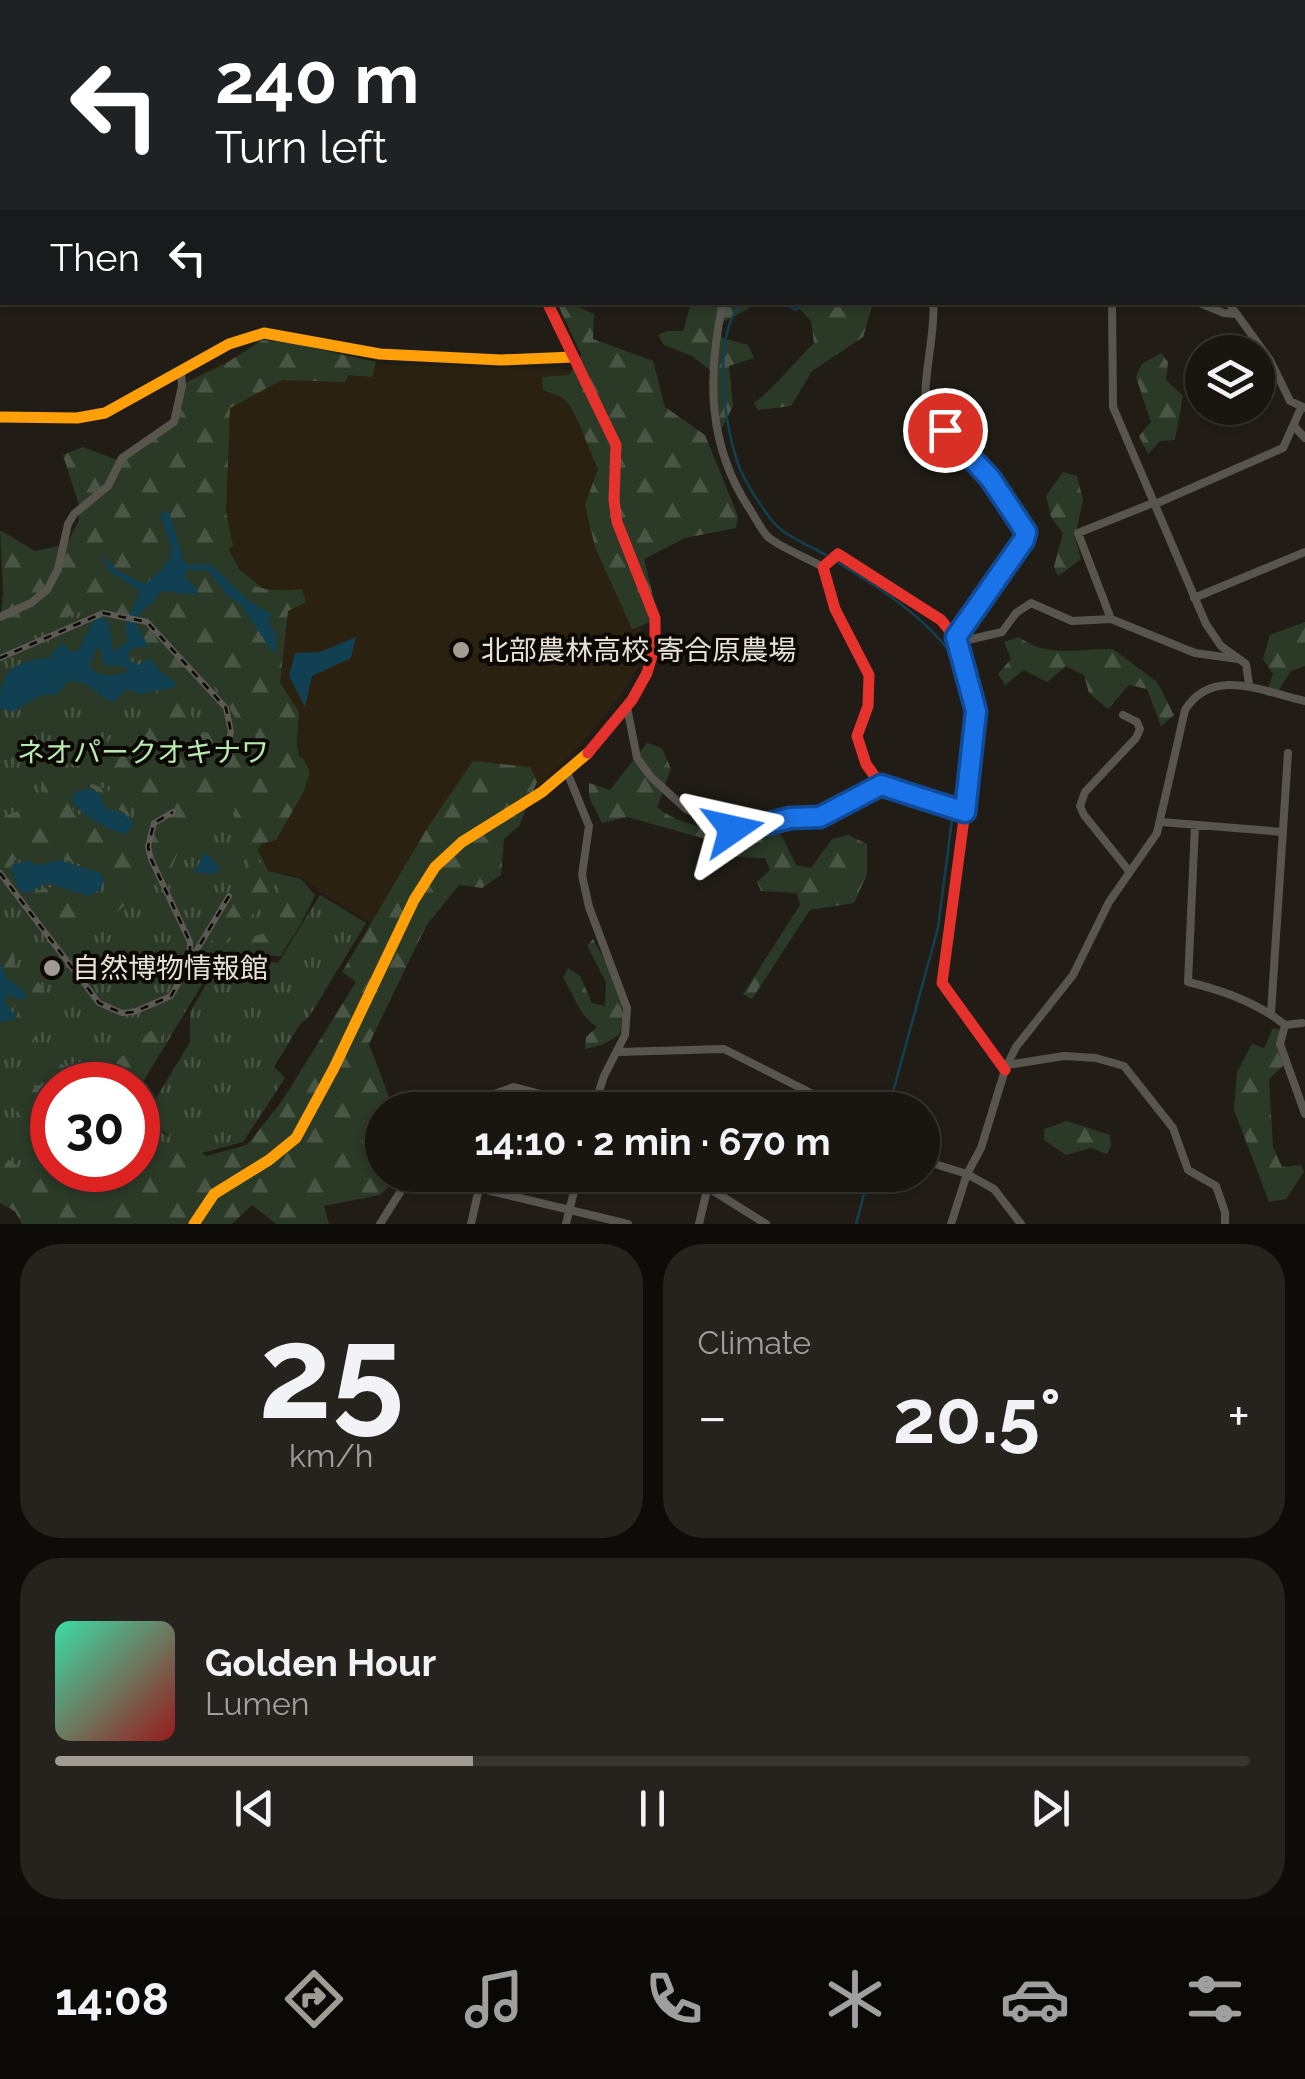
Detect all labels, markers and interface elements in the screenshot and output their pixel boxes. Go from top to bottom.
text: 240 m [215,37,419,119]
icon: left [50,40,180,170]
text: Turn left [215,121,387,174]
icon: left [160,230,215,285]
text: Then [50,235,140,280]
map controls [1185,335,1275,425]
button: layers [1185,335,1275,425]
pin [903,388,988,473]
icon: arrive [918,403,973,458]
place label: 北部農林高校 寄合原農場 [481,634,796,667]
marker: 北部農林高校 寄合原農場 [450,639,472,661]
park label: ネオパークオキナワ [17,736,269,769]
position arrow [681,777,785,881]
place label: 自然博物情報館 [72,952,268,985]
marker: 自然博物情報館 [41,957,63,979]
speed limit sign: 30 [30,1062,160,1192]
text: 14:10 · 2 min · 670 m [474,1119,831,1164]
text: 25 [259,1296,404,1448]
text: Climate [698,1324,811,1361]
text: 20.5° [893,1372,1061,1461]
text: − [698,1384,727,1449]
text: + [1227,1384,1250,1449]
text: km/h [289,1437,373,1474]
text: Golden Hour [205,1640,436,1685]
text: Lumen [205,1685,309,1722]
icon: previous [227,1781,282,1836]
icon: pause [625,1781,680,1836]
icon: next [1023,1781,1078,1836]
icon: directions [279,1964,349,2034]
icon: music [459,1964,529,2034]
icon: phone [639,1964,709,2034]
icon: climate [820,1964,890,2034]
icon: car [1000,1964,1070,2034]
icon: filters [1180,1964,1250,2034]
text: 14:08 [55,1973,169,2026]

